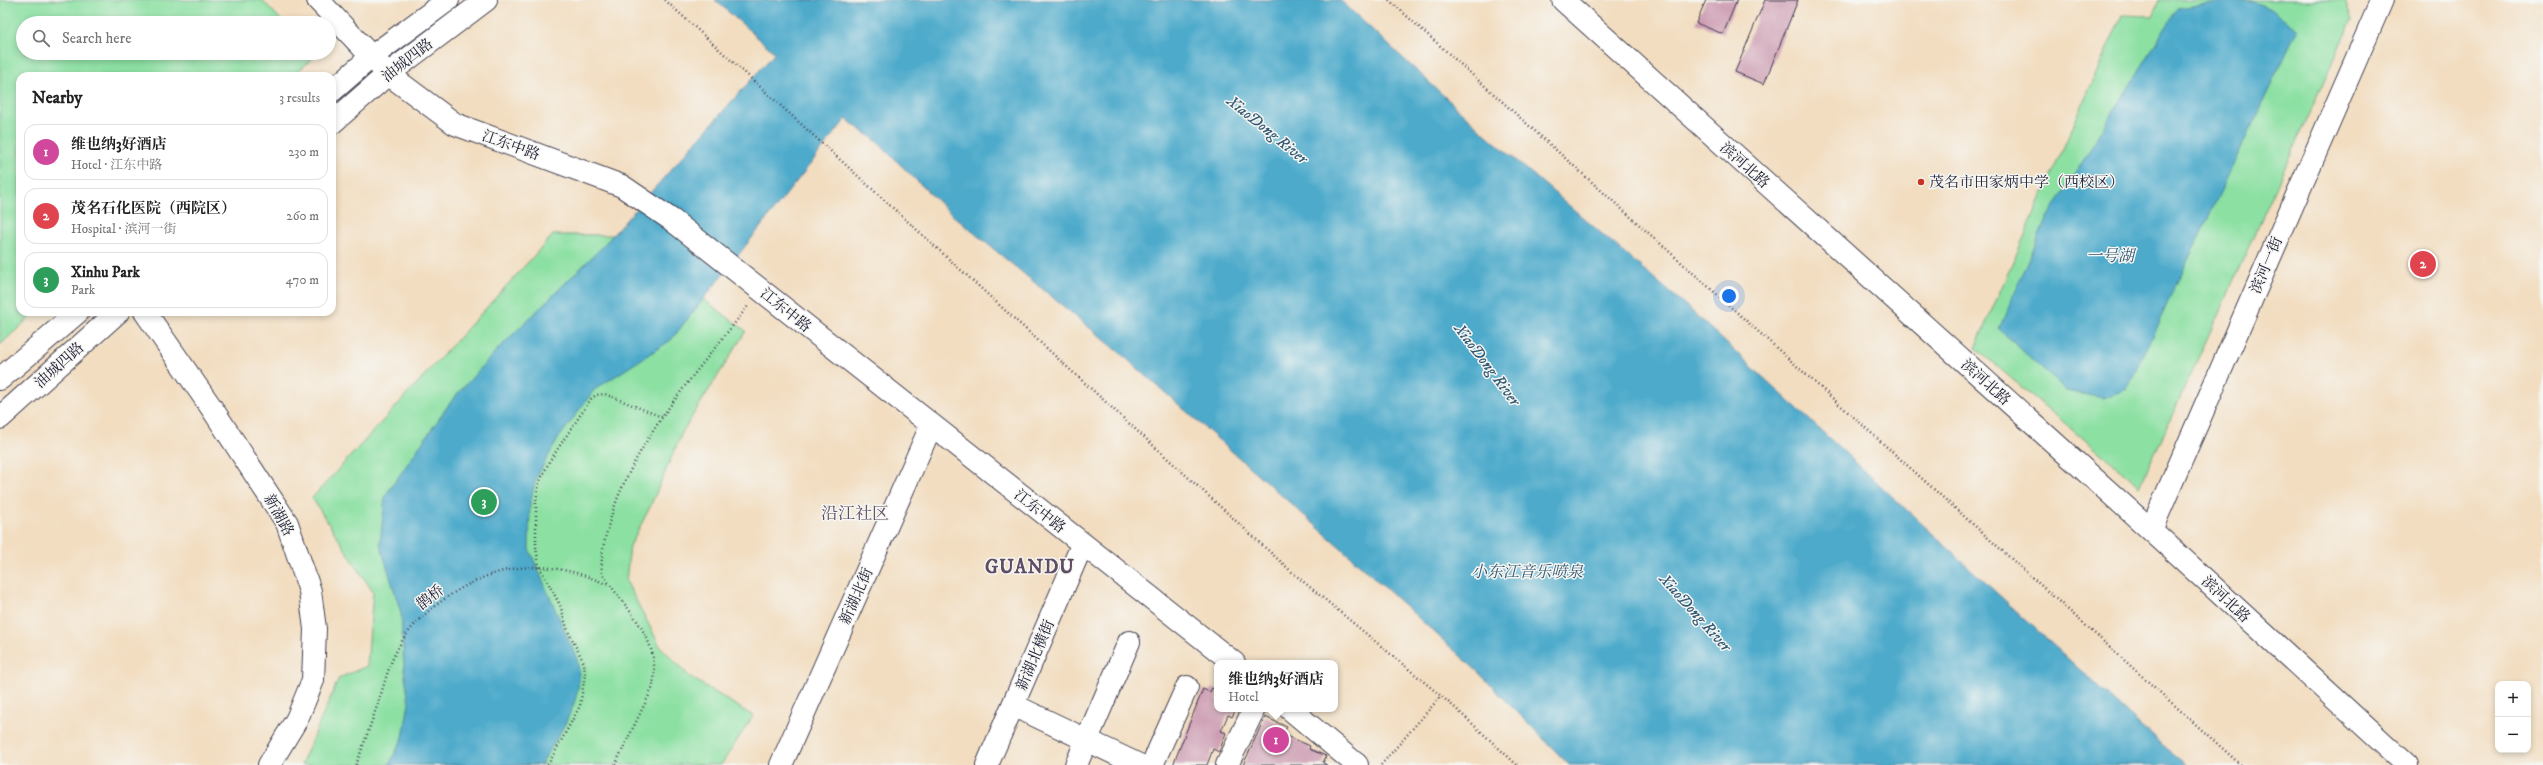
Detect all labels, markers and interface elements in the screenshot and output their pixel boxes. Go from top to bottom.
search box [16,16,336,60]
icon: search [30,27,52,49]
text: Search here [62,29,131,48]
street label: 油城四路 [378,34,437,86]
text: Nearby [32,87,82,109]
text: 3 results [279,90,320,106]
water label: XiaoDong River [1221,90,1313,169]
street label: 江东中路 [479,126,542,165]
text: 维也纳3好酒店 [71,135,167,154]
street label: 滨河北路 [1716,138,1773,193]
text: 1 [44,144,48,160]
text: 230 m [288,144,319,160]
text: Hotel · 江东中路 [71,157,162,173]
place label: 茂名市田家炳中学（西校区） [1929,173,2124,192]
marker: 茂名市田家炳中学（西校区） [1916,177,1926,187]
text: 茂名石化医院（西院区） [71,199,236,218]
text: 2 [43,208,49,224]
text: 260 m [286,208,319,224]
text: Hospital · 滨河一街 [71,221,177,237]
street label: 滨河一街 [2246,234,2287,297]
water label: 一号湖 [2086,246,2137,266]
pin: 2 [2410,249,2436,279]
text: Xinhu Park [71,263,140,282]
text: 3 [44,272,48,288]
text: 470 m [286,272,319,288]
text: Park [71,282,95,298]
street label: 江东中路 [756,284,815,337]
your location [1719,286,1739,306]
water label: XiaoDong River [1448,318,1526,411]
street label: 油城四路 [31,338,88,393]
street label: 滨河北路 [1957,355,2014,410]
street label: 江东中路 [1010,485,1069,537]
pin: 3 [471,487,497,517]
street label: 新湖路 [259,491,298,540]
district label: 沿江社区 [821,503,889,525]
district label: GUANDU [985,556,1075,579]
water label: 小东江音乐喷泉 [1471,562,1584,582]
street label: 新湖北街 [836,565,877,627]
water label: XiaoDong River [1654,568,1736,657]
street label: 滨河北路 [2197,572,2254,627]
street label: 鹊桥 [413,581,448,614]
street label: 新湖北横街 [1012,617,1059,693]
popup [1214,660,1338,712]
text: 维也纳3好酒店 [1228,670,1324,689]
map controls [2495,681,2531,753]
button: + [2495,681,2531,717]
text: Hotel [1228,689,1259,705]
button: − [2495,717,2531,753]
pin: 1 [1263,725,1289,755]

